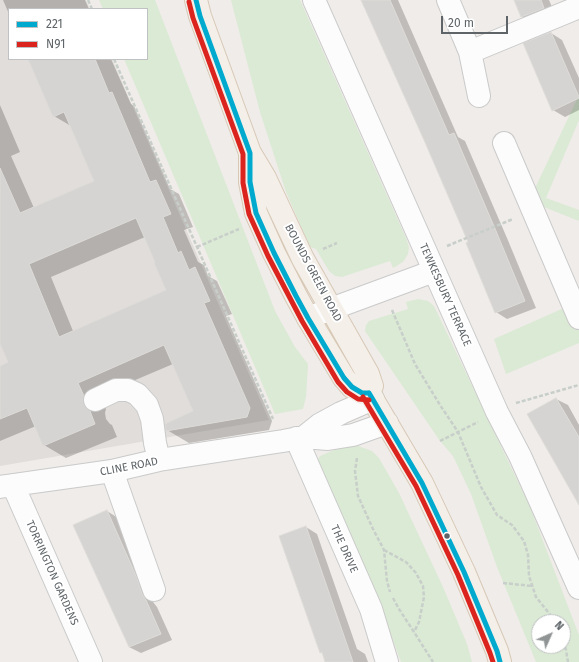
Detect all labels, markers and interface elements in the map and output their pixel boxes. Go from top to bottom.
legend [8,8,148,60]
scale bar [443,8,510,34]
text: 20 m [448,16,474,30]
text: 221 [46,17,63,31]
text: N91 [46,37,65,51]
street label: BOUNDS GREEN ROAD [282,222,344,324]
street label: TEWKESBURY TERRACE [416,241,474,349]
street label: CLINE ROAD [99,455,159,479]
street label: TORRINGTON GARDENS [23,519,81,627]
street label: THE DRIVE [328,523,360,575]
unlabelled marker [442,531,452,541]
north arrow [531,614,571,654]
text: N [552,619,566,633]

